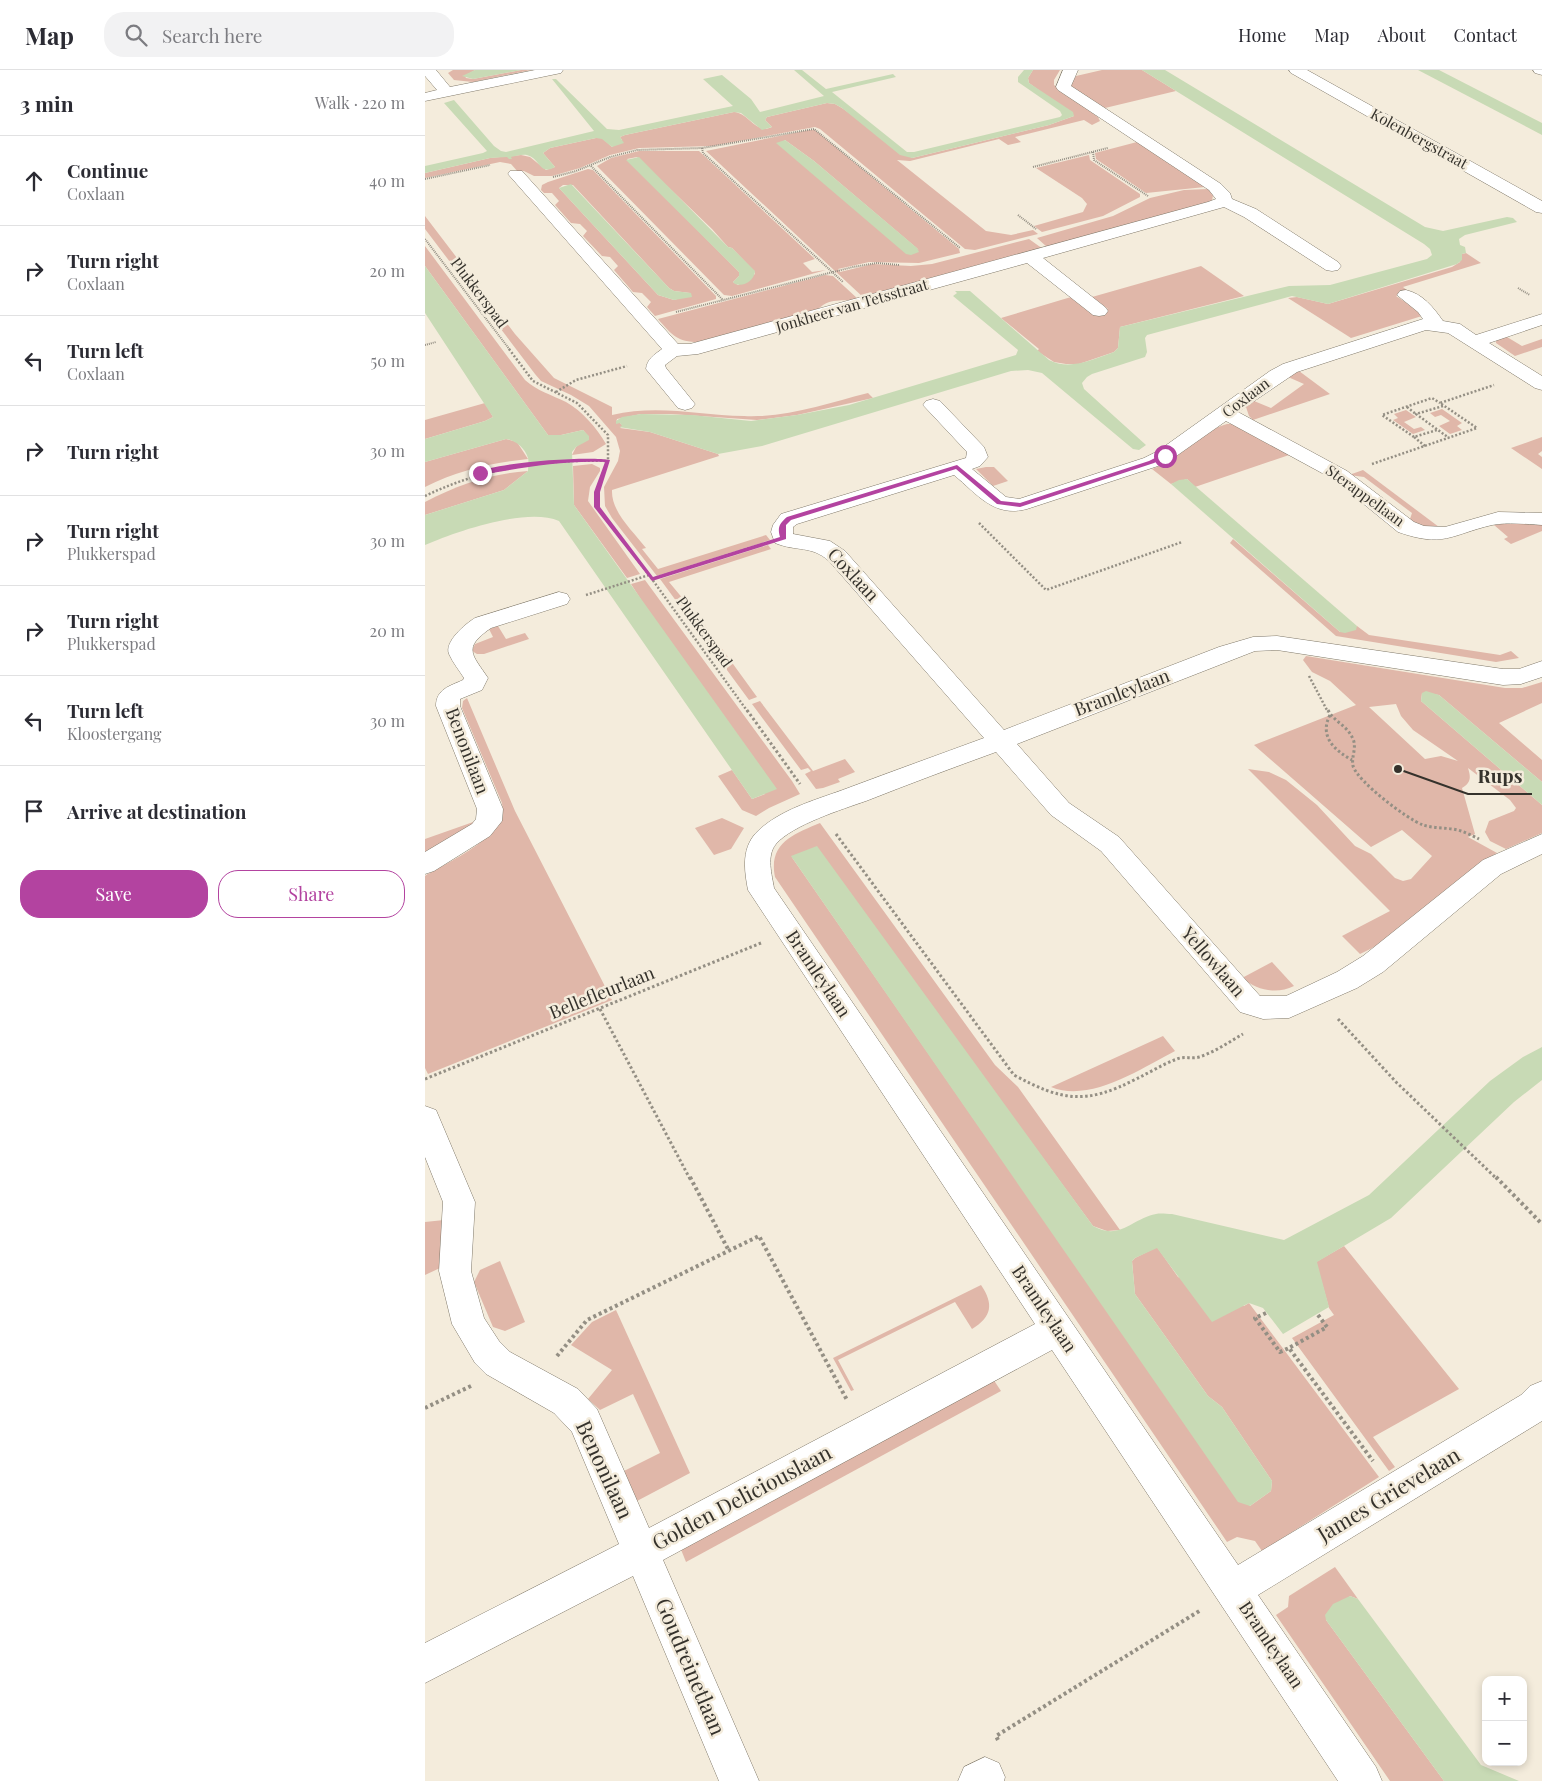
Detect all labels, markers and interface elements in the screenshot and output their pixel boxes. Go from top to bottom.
search box [104,12,454,57]
text: Map [25,19,74,51]
icon: search [122,21,150,49]
text: Search here [162,22,262,48]
text: Home [1238,23,1286,47]
text: Map [1314,23,1349,47]
text: About [1377,23,1426,47]
text: Contact [1454,23,1517,47]
text: 3 min [20,89,74,117]
text: Walk · 220 m [315,92,405,113]
street label: Kolenbergstraat [1367,103,1472,173]
text: Continue [67,157,148,183]
icon: ahead [20,167,48,195]
text: 40 m [369,170,405,191]
text: Coxlaan [67,183,125,204]
text: Turn right [67,247,159,273]
street label: Plukkerspad [447,253,513,332]
icon: right [20,257,48,285]
text: 20 m [370,260,405,281]
text: Coxlaan [67,273,125,294]
street label: Jonkheer van Tetsstraat [772,274,931,337]
text: Turn left [67,337,144,363]
icon: left [20,347,48,375]
text: 50 m [371,350,405,371]
text: Coxlaan [67,363,125,384]
street label: Coxlaan [1218,373,1273,422]
icon: right [20,437,48,465]
text: Turn right [67,438,159,464]
text: 30 m [370,440,405,461]
route start [1154,445,1177,468]
street label: Sterappellaan [1322,460,1409,531]
route end [469,462,492,485]
text: Turn right [67,517,159,543]
icon: right [20,527,48,555]
text: 30 m [370,530,405,551]
street label: Coxlaan [823,542,885,606]
text: Plukkerspad [67,543,156,564]
street label: Plukkerspad [672,592,737,671]
text: Turn right [67,607,159,633]
icon: right [20,617,48,645]
text: 20 m [370,620,405,641]
text: Plukkerspad [67,633,156,654]
street label: Bramleylaan [1070,663,1173,721]
text: Turn left [67,697,144,723]
street label: Benonilaan [440,704,495,798]
icon: left [20,707,48,735]
text: 30 m [370,710,405,731]
text: Kloostergang [67,723,162,744]
callout: Rups [1468,760,1532,794]
text: Rups [1478,762,1523,788]
icon: arrive [20,797,48,825]
text: Arrive at destination [67,798,247,824]
button: Save [20,870,208,918]
button: Share [218,870,405,918]
street label: Yellowlaan [1176,920,1251,1002]
street label: Bramleylaan [781,925,857,1022]
street label: Bellefleurlaan [545,960,658,1024]
street label: Bramleylaan [1007,1260,1083,1357]
street label: Benonilaan [571,1415,641,1523]
street label: Golden Deliciouslaan [646,1437,836,1555]
street label: James Grievelaan [1311,1439,1465,1547]
street label: Goudreinetlaan [650,1593,734,1740]
street label: Bramleylaan [1234,1596,1310,1693]
map controls [1482,1676,1527,1766]
button: + [1482,1676,1527,1721]
button: − [1482,1721,1527,1766]

